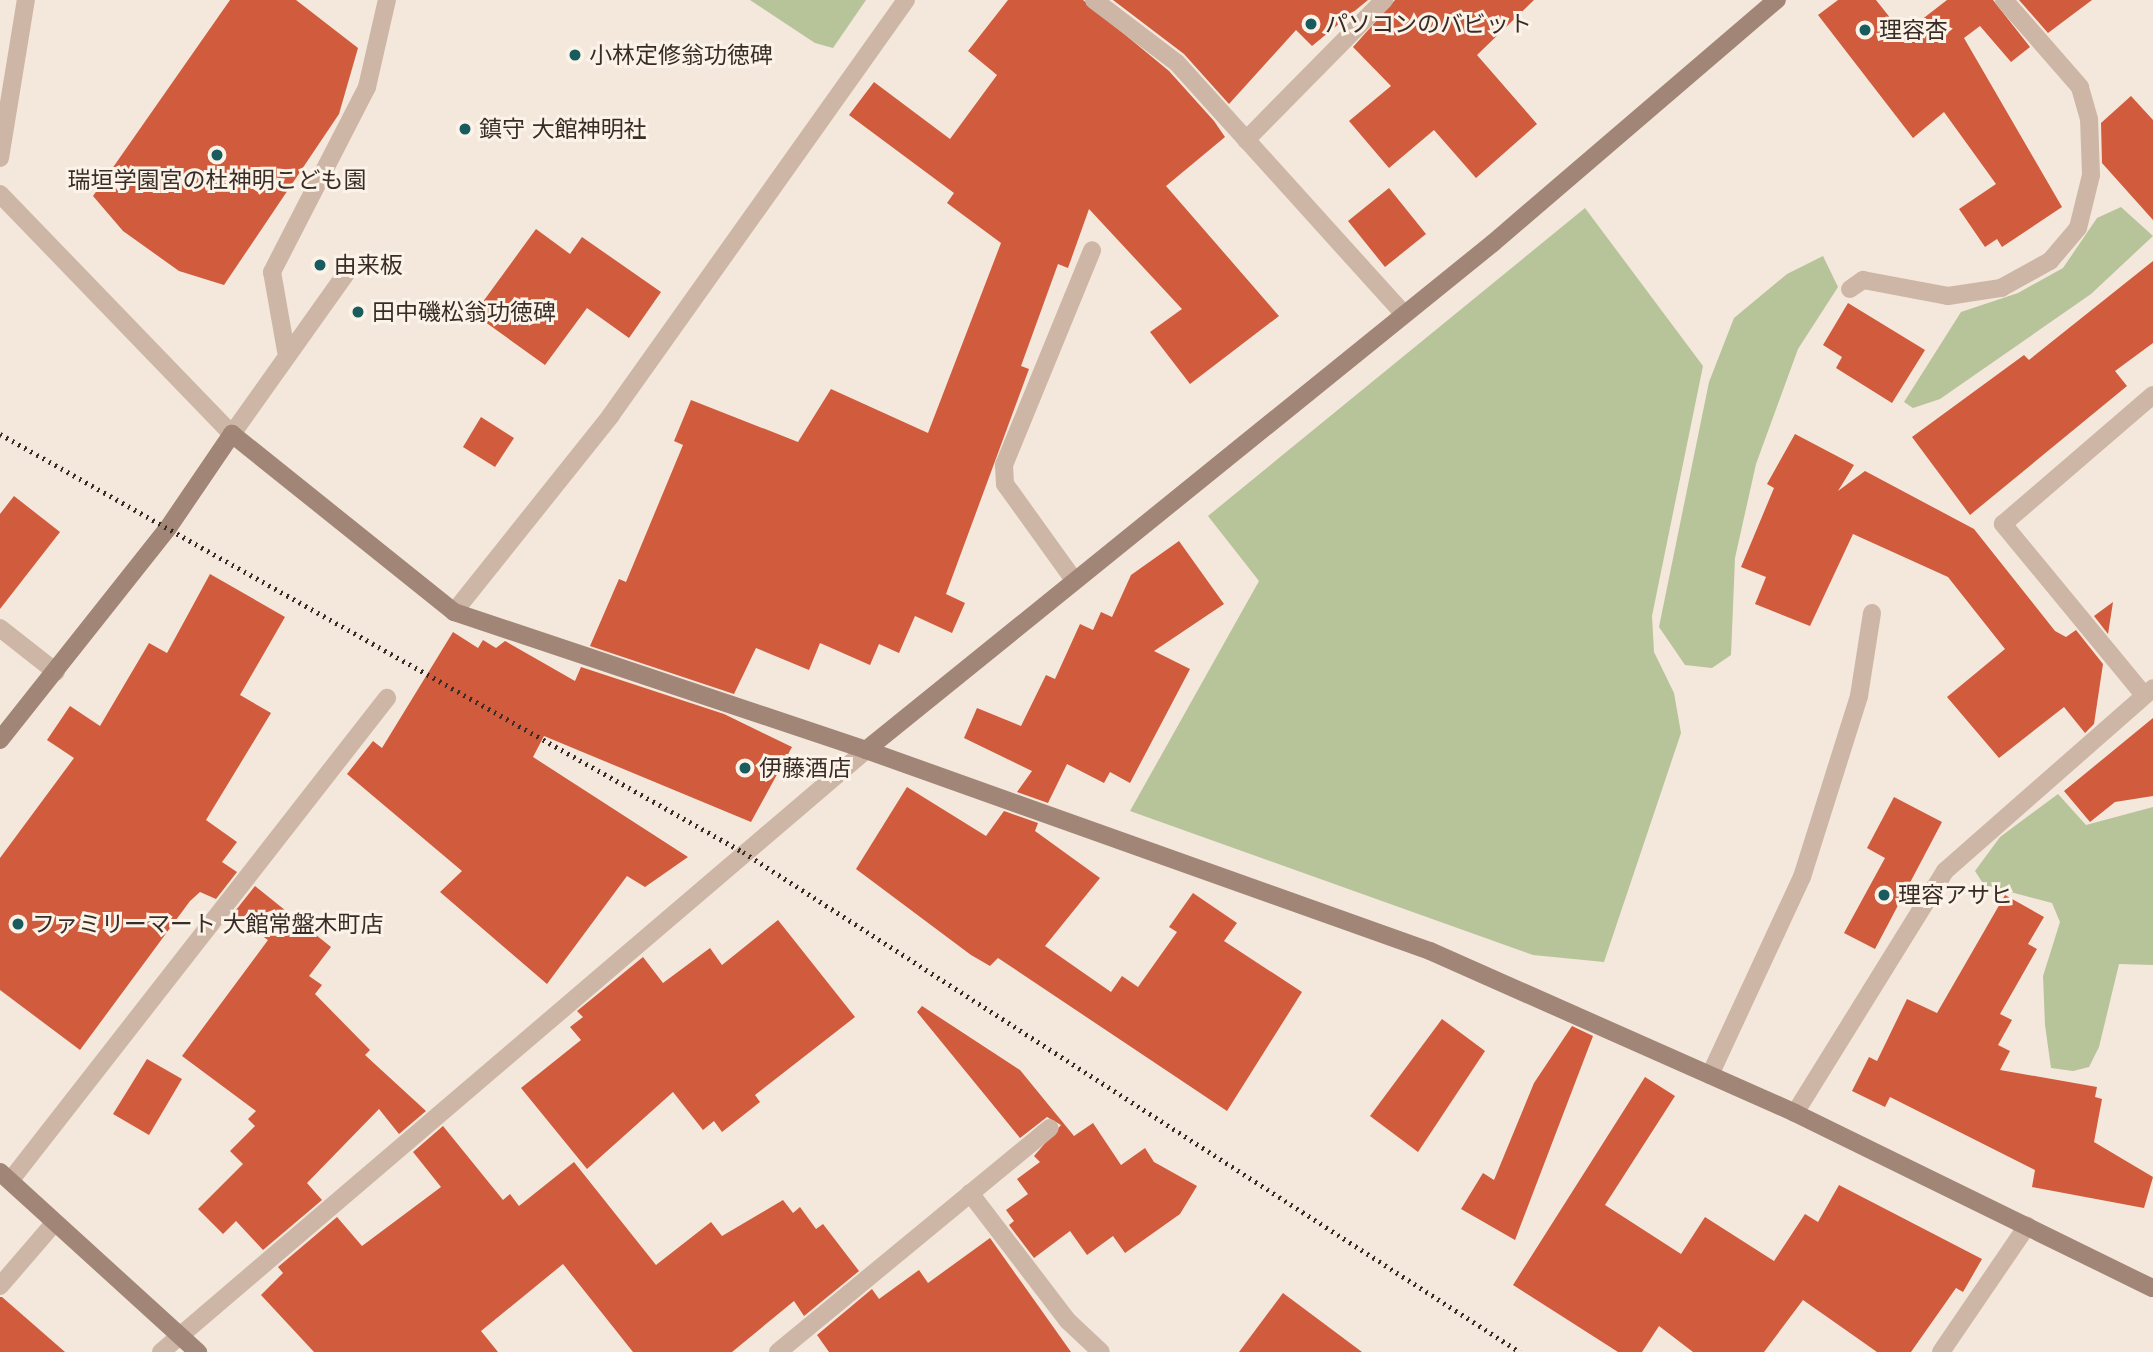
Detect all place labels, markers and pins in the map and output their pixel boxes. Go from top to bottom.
place label: パソコンのバビット [1325,10,1532,38]
marker: パソコンのバビット [1303,16,1319,32]
place label: 理容杏 [1879,16,1948,44]
marker: 理容杏 [1857,22,1873,38]
place label: 小林定修翁功徳碑 [589,41,773,69]
marker: 小林定修翁功徳碑 [567,47,583,63]
place label: 鎮守 大館神明社 [479,115,646,143]
marker: 鎮守 大館神明社 [457,121,473,137]
marker: 瑞垣学園宮の杜神明こども園 [209,147,225,163]
place label: 瑞垣学園宮の杜神明こども園 [68,166,366,194]
place label: 由来板 [334,251,403,279]
marker: 由来板 [312,257,328,273]
place label: 田中磯松翁功徳碑 [372,298,556,326]
marker: 田中磯松翁功徳碑 [350,304,366,320]
place label: 伊藤酒店 [759,754,851,782]
marker: 伊藤酒店 [737,760,753,776]
place label: 理容アサヒ [1898,881,2013,909]
marker: 理容アサヒ [1876,887,1892,903]
place label: ファミリーマート 大館常盤木町店 [32,910,383,938]
marker: ファミリーマート 大館常盤木町店 [10,916,26,932]

